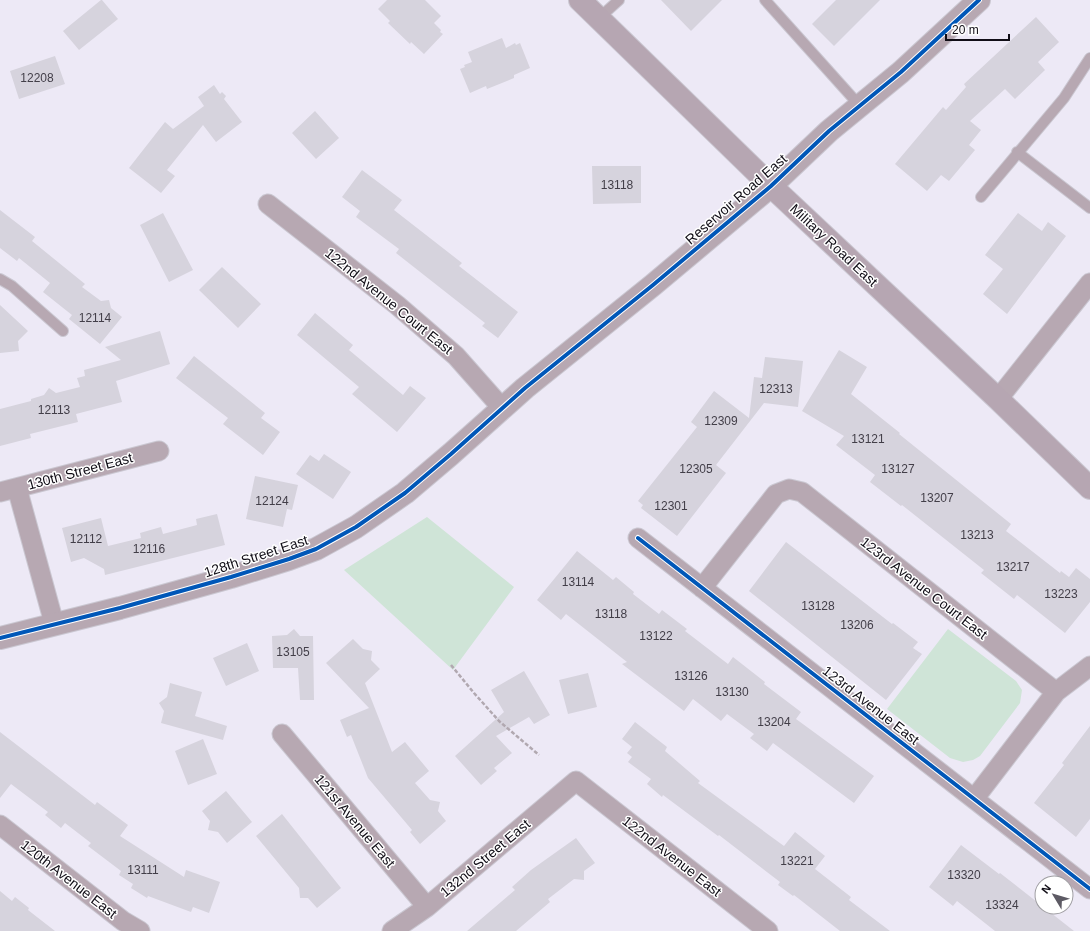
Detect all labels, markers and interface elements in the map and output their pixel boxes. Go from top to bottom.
scale bar [946,16,1009,42]
text: 20 m [952,23,979,37]
house number: 12208 [20,71,54,85]
street label: Reservoir Road East [682,151,790,247]
house number: 13118 [601,178,634,192]
street label: Military Road East [787,200,881,290]
street label: 122nd Avenue Court East [322,245,456,357]
house number: 12114 [79,311,112,325]
house number: 12313 [759,382,793,396]
house number: 12113 [38,403,71,417]
house number: 12309 [704,414,738,428]
house number: 13121 [851,432,885,446]
street label: 130th Street East [26,449,134,493]
house number: 12305 [679,462,713,476]
house number: 13127 [881,462,915,476]
house number: 13207 [920,491,954,505]
house number: 12124 [255,494,289,508]
house number: 12301 [654,499,688,513]
house number: 13213 [960,528,994,542]
house number: 12112 [70,532,103,546]
street label: 128th Street East [202,532,310,580]
street label: 123rd Avenue Court East [858,534,991,642]
house number: 12116 [133,542,166,556]
house number: 13217 [996,560,1030,574]
house number: 13114 [562,575,595,589]
house number: 13223 [1044,587,1078,601]
house number: 13128 [801,599,835,613]
house number: 13118 [595,607,628,621]
house number: 13206 [840,618,874,632]
house number: 13122 [639,629,673,643]
house number: 13105 [276,645,310,659]
street label: 123rd Avenue East [820,662,923,748]
house number: 13126 [674,669,708,683]
house number: 13130 [715,685,749,699]
house number: 13204 [757,715,791,729]
street label: 121st Avenue East [311,771,399,871]
street label: 122nd Avenue East [619,812,725,900]
street label: 132nd Street East [437,816,533,900]
street label: 120th Avenue East [18,837,120,921]
house number: 13221 [780,854,814,868]
house number: 13111 [127,863,159,877]
house number: 13320 [947,868,981,882]
north arrow [1034,875,1074,915]
text: N [1039,882,1053,896]
house number: 13324 [985,898,1019,912]

